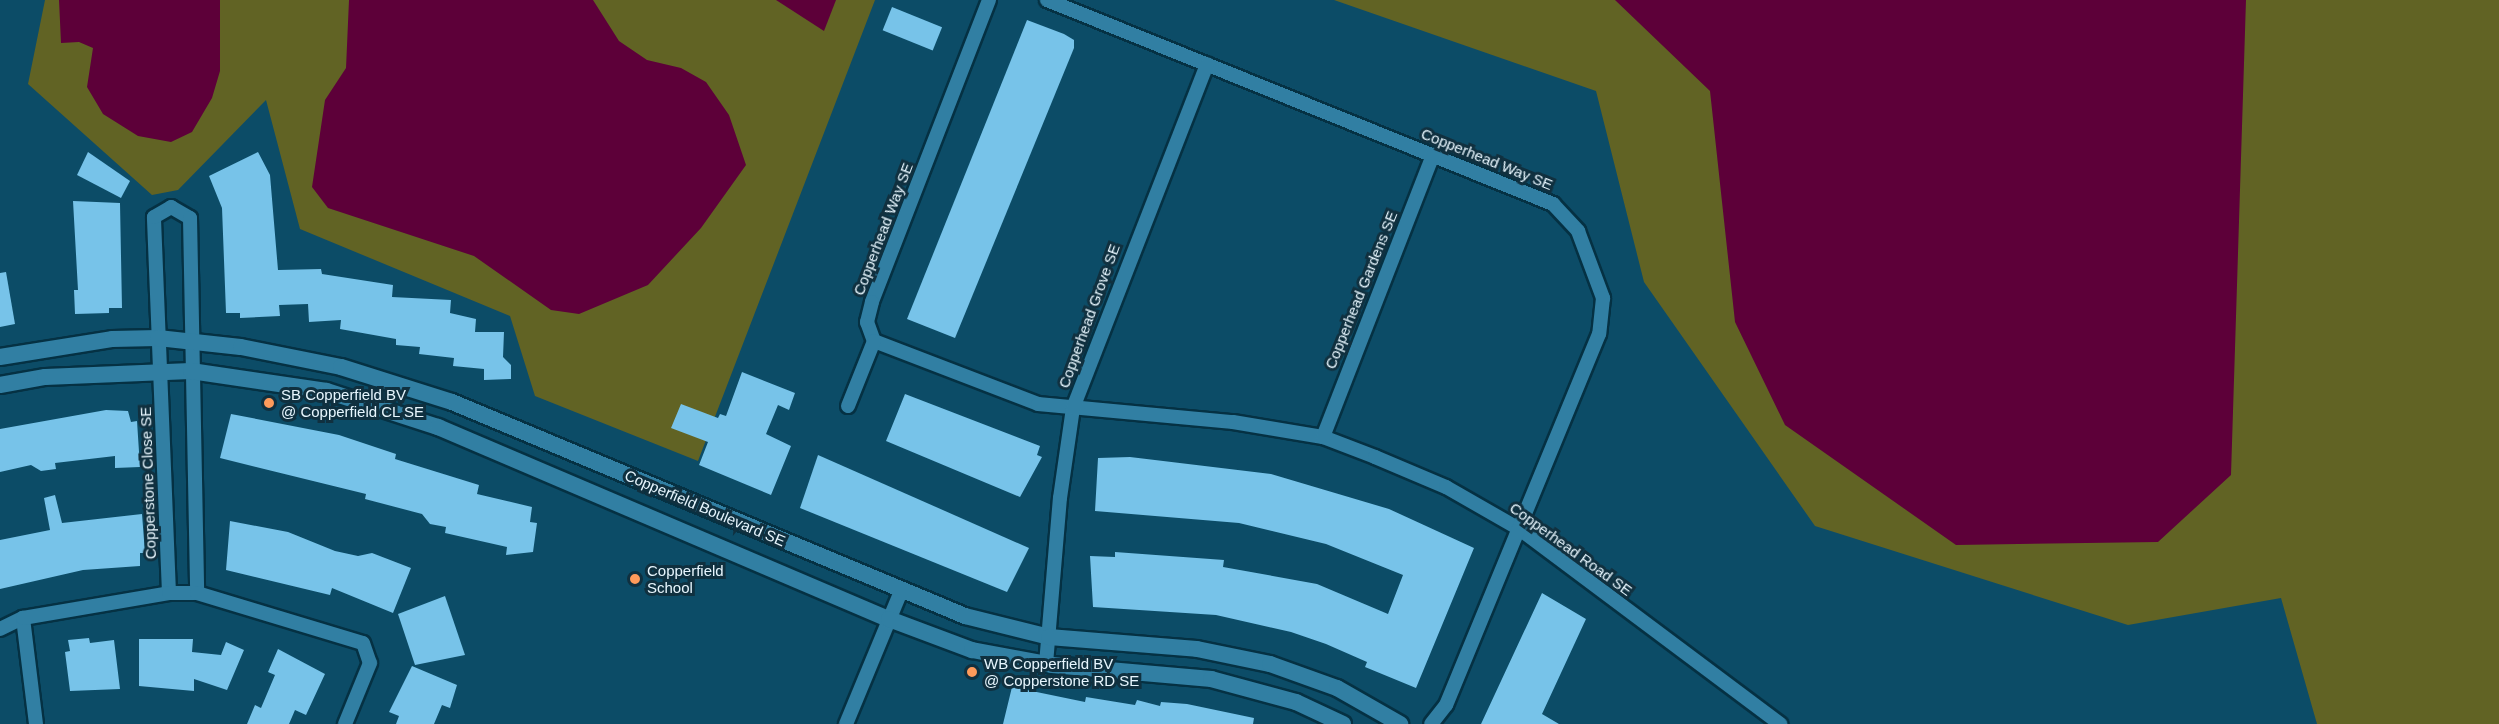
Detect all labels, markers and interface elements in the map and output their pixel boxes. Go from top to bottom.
street label: Copperhead Way SE [1419,124,1555,194]
street label: Copperhead Way SE [849,160,917,298]
street label: Copperhead Gardens SE [1321,209,1401,371]
street label: Copperhead Grove SE [1055,242,1123,390]
place label: SB Copperfield BV @ Copperfield CL SE [281,385,425,420]
marker: SB Copperfield BV @ Copperfield CL SE [262,396,276,410]
street label: Copperstone Close SE [136,406,160,560]
street label: Copperfield Boulevard SE [622,466,788,550]
street label: Copperhead Road SE [1506,499,1636,599]
place label: Copperfield School [647,561,724,596]
marker: Copperfield School [628,572,642,586]
place label: WB Copperfield BV @ Copperstone RD SE [984,654,1139,689]
marker: WB Copperfield BV @ Copperstone RD SE [965,665,979,679]

